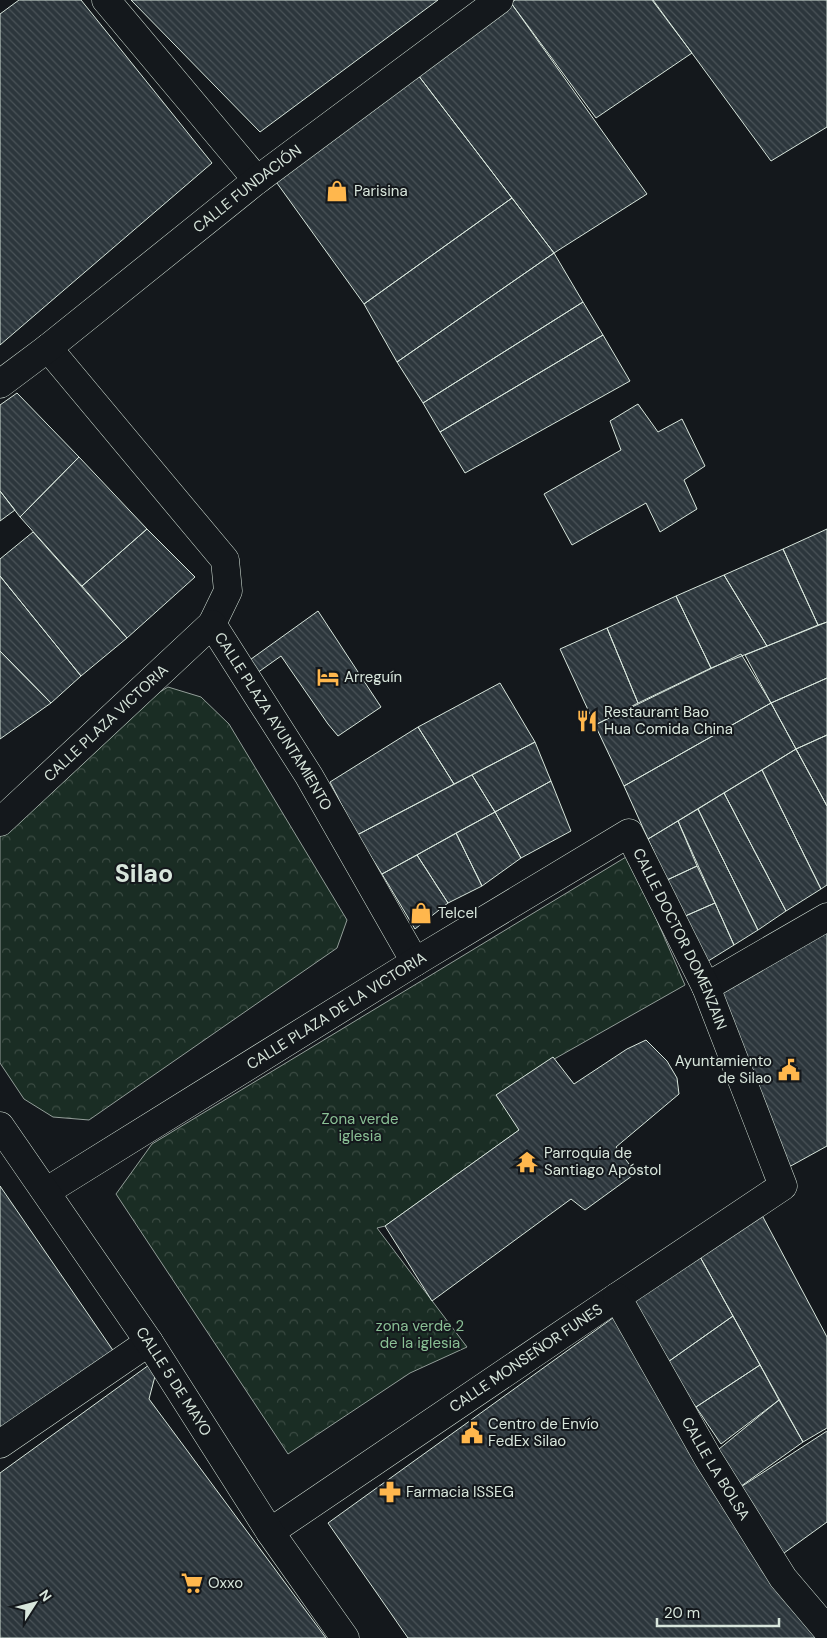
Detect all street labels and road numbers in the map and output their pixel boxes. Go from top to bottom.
street label: CALLE FUNDACIÓN [189,140,305,237]
street label: CALLE PLAZA AYUNTAMIENTO [210,628,337,814]
street label: CALLE PLAZA VICTORIA [39,660,173,786]
street label: CALLE DOCTOR DOMENZAIN [628,845,732,1033]
street label: CALLE PLAZA DE LA VICTORIA [243,947,430,1074]
street label: CALLE MONSEÑOR FUNES [445,1299,607,1417]
street label: CALLE 5 DE MAYO [131,1323,216,1440]
street label: CALLE LA BOLSA [677,1413,755,1524]

